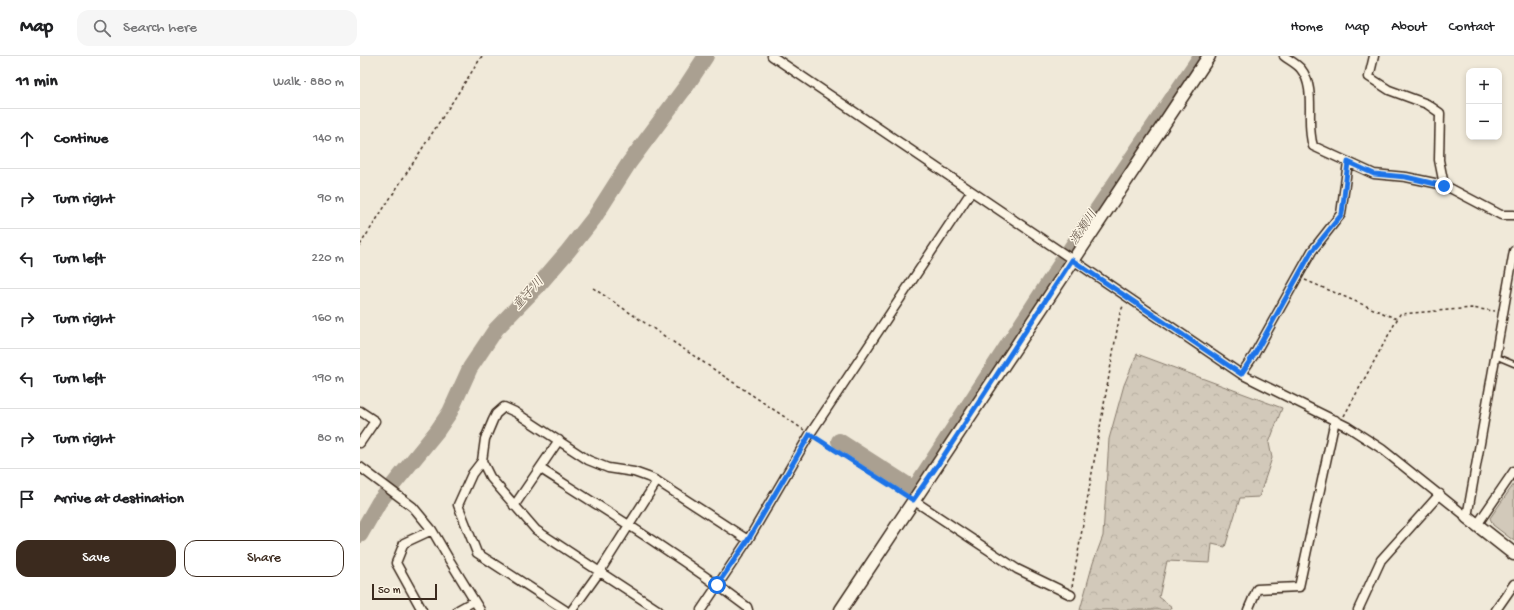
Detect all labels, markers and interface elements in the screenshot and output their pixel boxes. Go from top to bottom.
search box [77,10,357,46]
text: Map [20,16,53,39]
icon: search [91,17,113,39]
text: Search here [123,19,197,37]
text: Home [1291,19,1323,36]
text: Map [1345,19,1369,36]
text: About [1391,19,1427,36]
text: Contact [1449,19,1494,36]
map controls [1466,68,1502,140]
button: + [1466,68,1502,104]
text: 11 min [16,72,58,92]
text: Walk · 880 m [273,75,344,90]
button: − [1466,104,1502,140]
icon: ahead [16,128,38,150]
text: Continue [54,130,108,148]
text: 140 m [313,131,344,146]
route end [1435,177,1453,195]
icon: right [16,188,38,210]
text: Turn right [54,190,114,208]
text: 90 m [318,191,344,206]
water label: 渡瀬川 [1066,207,1101,248]
icon: left [16,248,38,270]
text: Turn left [54,250,105,268]
text: 220 m [312,251,344,266]
water label: 童子川 [510,274,548,314]
icon: right [16,308,38,330]
text: Turn right [54,310,114,328]
text: 160 m [312,311,344,326]
icon: left [16,368,38,390]
text: Turn left [54,370,105,388]
text: 190 m [313,371,344,386]
icon: right [16,428,38,450]
text: Turn right [54,430,114,448]
text: 80 m [317,431,344,446]
icon: arrive [16,488,38,510]
text: Arrive at destination [54,490,184,508]
button: Save [16,540,176,577]
button: Share [184,540,344,577]
route start [708,576,726,594]
scale bar [372,582,437,601]
text: 50 m [378,585,400,597]

